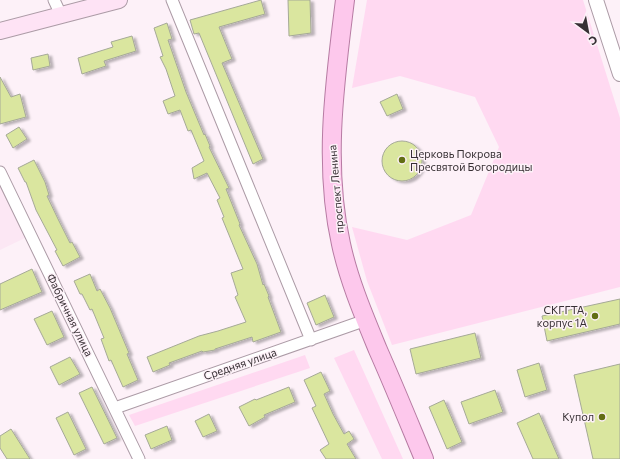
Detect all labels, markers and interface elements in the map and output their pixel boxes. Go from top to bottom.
north arrow [568,12,608,52]
text: С [587,33,600,49]
street label: проспект Ленина [325,144,346,234]
place label: Церковь Покрова Пресвятой Богородицы [410,147,532,173]
marker: Церковь Покрова Пресвятой Богородицы [397,155,407,165]
street label: Фабричная улица [45,271,96,358]
place label: СКГГТА, корпус 1А [537,303,587,329]
marker: СКГГТА, корпус 1А [590,311,600,321]
street label: Средняя улица [202,345,278,382]
place label: Купол [562,410,594,423]
marker: Купол [597,412,607,422]

